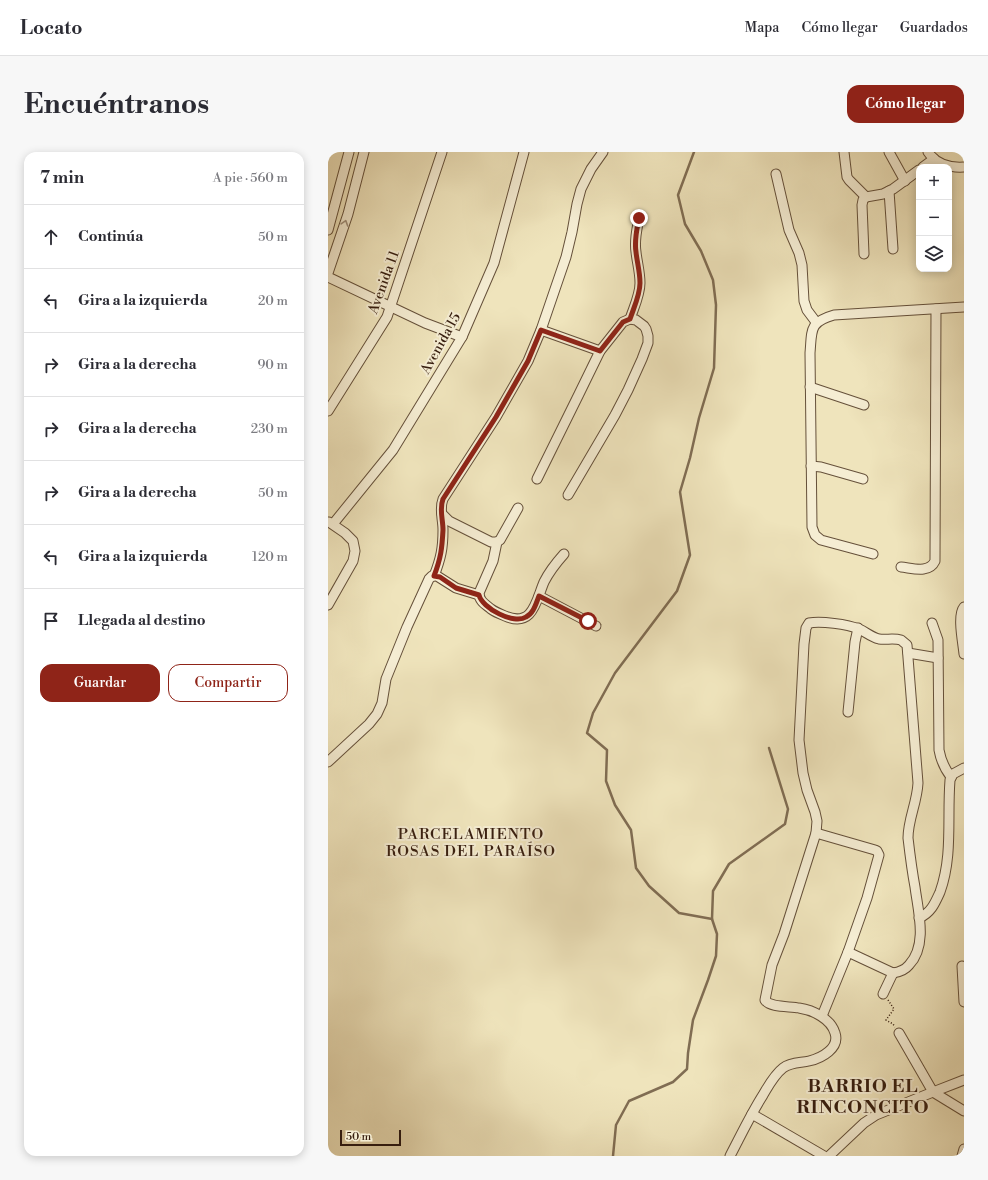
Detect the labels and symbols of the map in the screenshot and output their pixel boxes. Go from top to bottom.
route end [630,209,648,227]
one-way arrow [340,220,349,227]
street label: Avenida 11 [364,248,404,317]
street label: Avenida 15 [416,309,465,378]
route start [579,612,597,630]
district label: PARCELAMIENTO ROSAS DEL PARAÍSO [386,825,556,861]
district label: BARRIO EL RINCONCITO [796,1075,930,1119]
scale bar [340,1128,401,1147]

